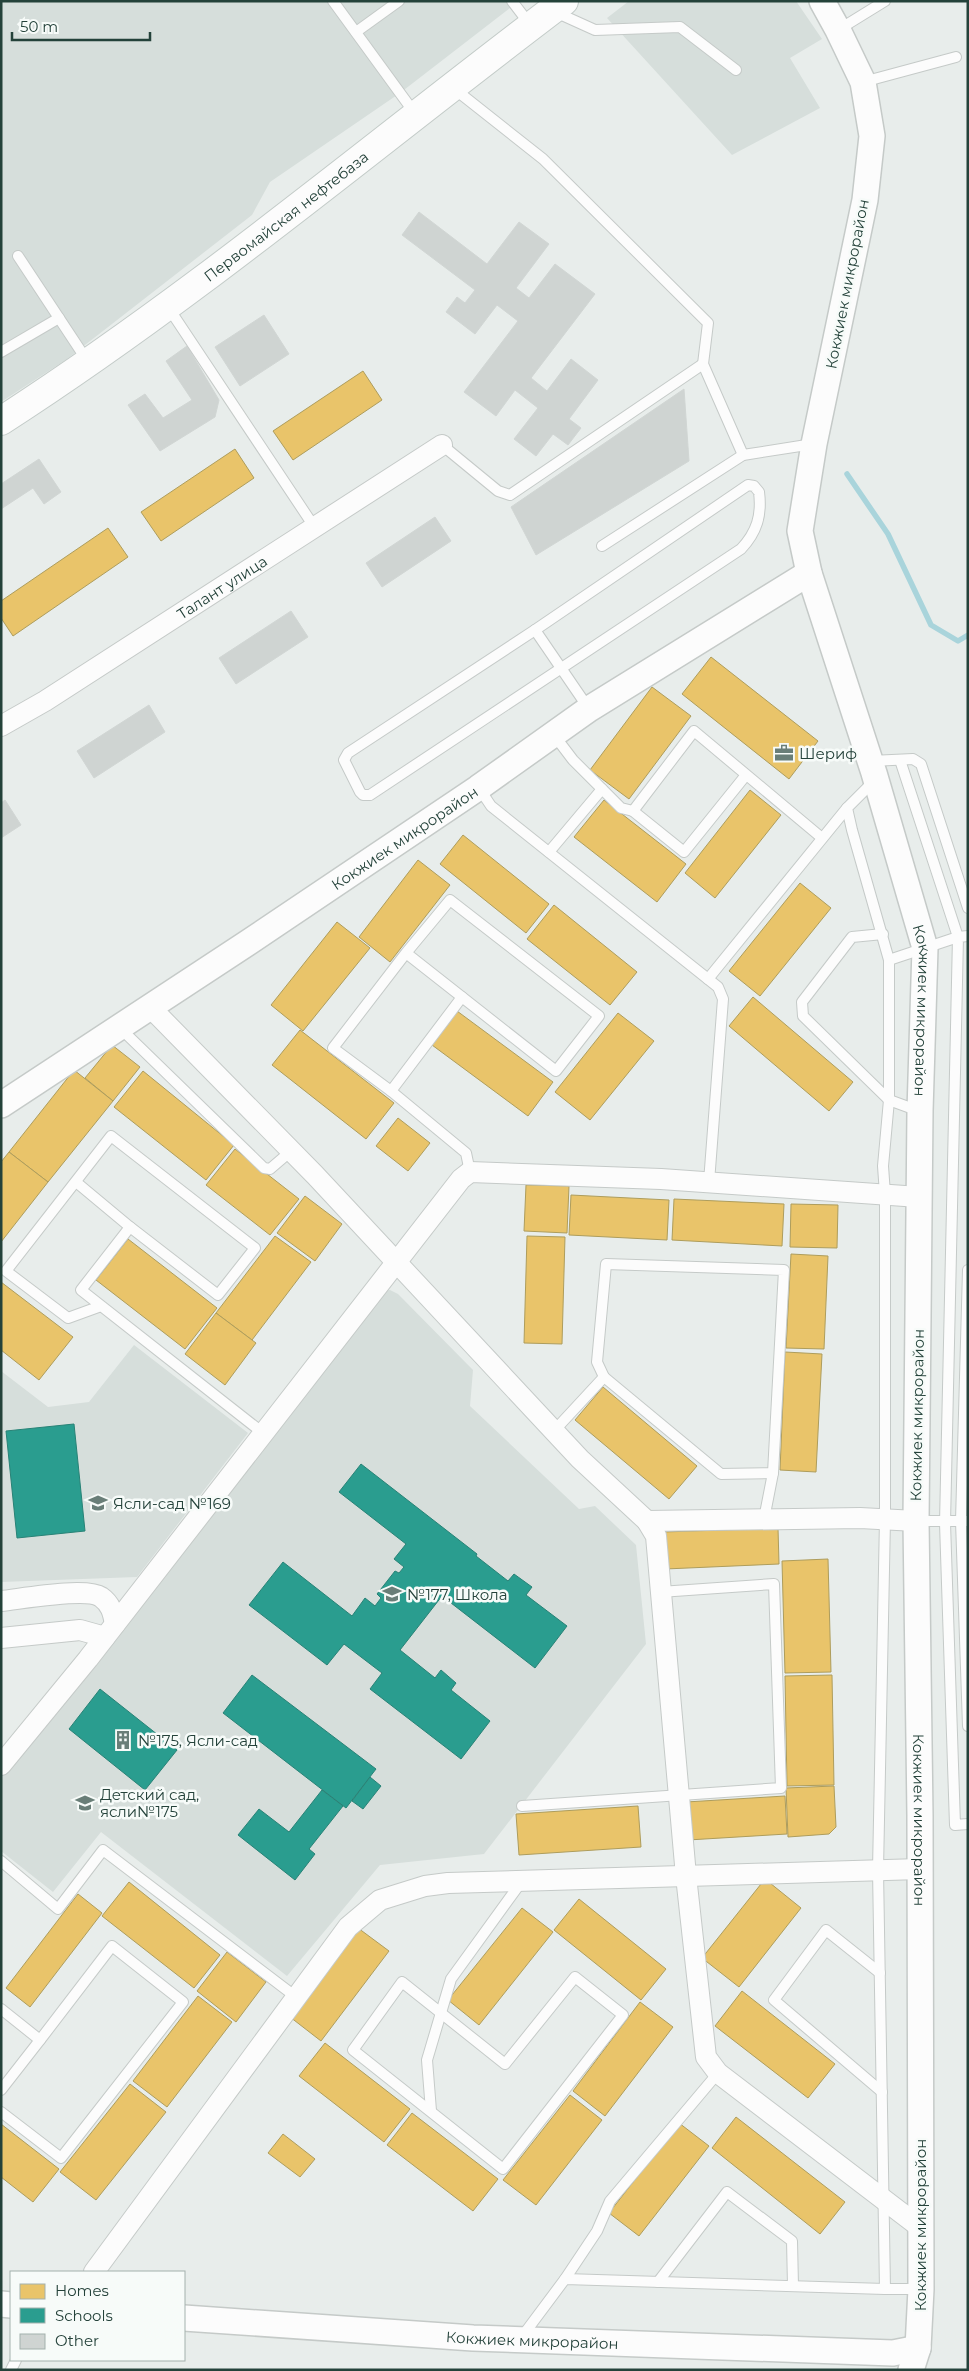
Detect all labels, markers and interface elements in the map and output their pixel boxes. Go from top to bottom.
scale bar [12,10,150,42]
text: 50 m [20,17,58,36]
street label: Первомайская нефтебаза [200,147,372,285]
street label: Кокжиек микрорайон [821,197,873,371]
street label: Талант улица [173,551,270,623]
office icon: Шериф [773,742,795,764]
place label: Шериф [799,744,857,763]
street label: Кокжиек микрорайон [327,781,481,894]
street label: Кокжиек микрорайон [909,922,935,1097]
street label: Кокжиек микрорайон [906,1329,928,1501]
school or university icon: Ясли-сад №169 [87,1492,109,1514]
place label: Ясли-сад №169 [113,1494,231,1513]
school or university icon: №177, Школа [381,1583,403,1605]
place label: №177, Школа [407,1585,507,1604]
building icon: №175, Ясли-сад [112,1729,134,1751]
place label: №175, Ясли-сад [138,1731,258,1750]
street label: Кокжиек микрорайон [909,1733,930,1906]
place label: Детский сад, ясли№175 [100,1785,199,1821]
school or university icon: Детский сад, ясли№175 [74,1792,96,1814]
street label: Кокжиек микрорайон [911,2139,930,2311]
legend [10,2271,185,2361]
text: Homes [55,2281,109,2300]
text: Schools [55,2306,113,2325]
street label: Кокжиек микрорайон [445,2327,619,2353]
text: Other [55,2331,99,2350]

